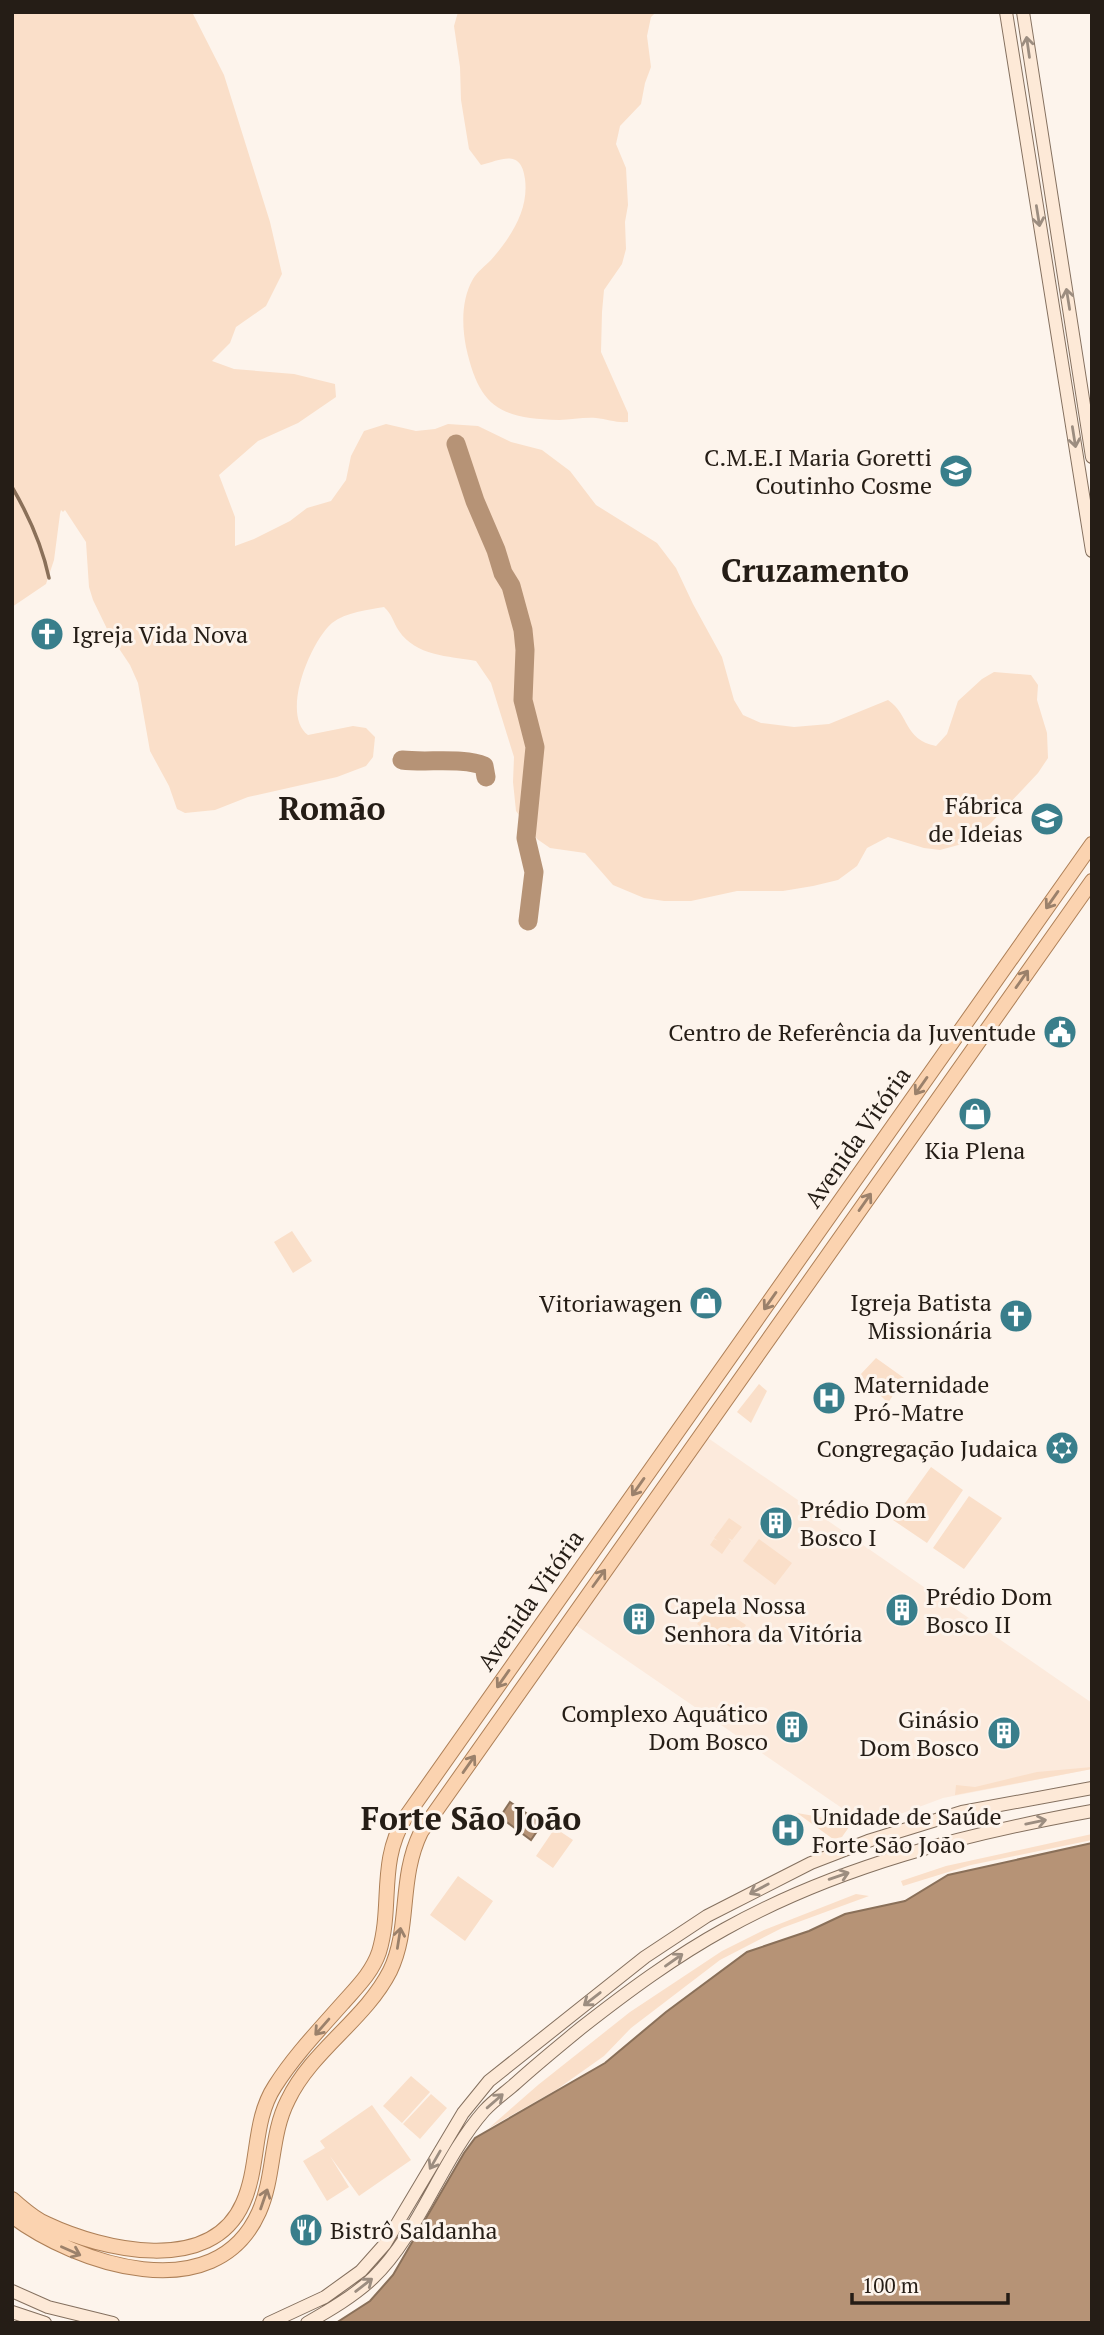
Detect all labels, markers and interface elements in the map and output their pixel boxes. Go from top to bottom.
one-way arrow [1022,36,1035,59]
one-way arrow [1032,204,1045,227]
one-way arrow [1061,288,1074,311]
one-way arrow [1068,425,1081,448]
place label: C.M.E.I Maria Goretti Coutinho Cosme [704,441,932,501]
school or university icon: C.M.E.I Maria Goretti Coutinho Cosme [937,452,975,490]
district label: Cruzamento [721,549,909,591]
church icon: Igreja Vida Nova [28,615,66,653]
place label: Igreja Vida Nova [72,618,248,650]
district label: Romão [279,787,385,829]
place label: Fábrica de Ideias [928,789,1023,849]
school or university icon: Fábrica de Ideias [1028,800,1066,838]
one-way arrow [1045,890,1059,909]
one-way arrow [1015,970,1029,989]
public building icon: Centro de Referência da Juventude [1041,1013,1079,1051]
place label: Centro de Referência da Juventude [668,1016,1036,1048]
street label: Avenida Vitória [797,1060,917,1214]
one-way arrow [914,1076,928,1095]
shop icon: Kia Plena [956,1095,994,1133]
place label: Kia Plena [925,1134,1025,1166]
one-way arrow [858,1193,872,1212]
shop icon: Vitoriawagen [687,1284,725,1322]
place label: Igreja Batista Missionária [850,1286,992,1346]
place label: Vitoriawagen [539,1287,682,1319]
one-way arrow [762,1291,777,1310]
church icon: Igreja Batista Missionária [997,1297,1035,1335]
place label: Maternidade Pró-Matre [854,1368,989,1428]
hospital icon: Maternidade Pró-Matre [810,1379,848,1417]
synagogue icon: Congregação Judaica [1043,1429,1081,1467]
place label: Congregação Judaica [817,1432,1038,1464]
one-way arrow [631,1477,645,1496]
place label: Prédio Dom Bosco I [800,1493,926,1553]
building icon: Prédio Dom Bosco I [757,1504,795,1542]
street label: Avenida Vitória [470,1523,590,1677]
one-way arrow [592,1569,606,1588]
place label: Prédio Dom Bosco II [926,1580,1052,1640]
place label: Capela Nossa Senhora da Vitória [664,1589,863,1649]
building icon: Prédio Dom Bosco II [883,1591,921,1629]
building icon: Capela Nossa Senhora da Vitória [620,1600,658,1638]
one-way arrow [496,1669,510,1688]
place label: Complexo Aquático Dom Bosco [561,1697,768,1757]
place label: Ginásio Dom Bosco [860,1703,979,1763]
building icon: Complexo Aquático Dom Bosco [773,1708,811,1746]
building icon: Ginásio Dom Bosco [985,1714,1023,1752]
one-way arrow [462,1755,476,1774]
district label: Forte São João [361,1797,581,1839]
place label: Unidade de Saúde Forte São João [812,1800,1002,1860]
hospital icon: Unidade de Saúde Forte São João [769,1811,807,1849]
one-way arrow [1024,1815,1047,1829]
one-way arrow [828,1869,850,1881]
one-way arrow [749,1883,770,1897]
one-way arrow [393,1927,406,1950]
one-way arrow [664,1953,683,1967]
one-way arrow [583,1991,602,2006]
one-way arrow [314,2018,330,2036]
one-way arrow [486,2093,504,2109]
one-way arrow [428,2150,442,2170]
one-way arrow [258,2188,271,2210]
restaurant icon: Bistrô Saldanha [287,2211,325,2249]
place label: Bistrô Saldanha [330,2214,498,2246]
one-way arrow [60,2245,81,2258]
scale bar [852,2262,1008,2306]
text: 100 m [862,2271,919,2299]
one-way arrow [354,2277,372,2292]

